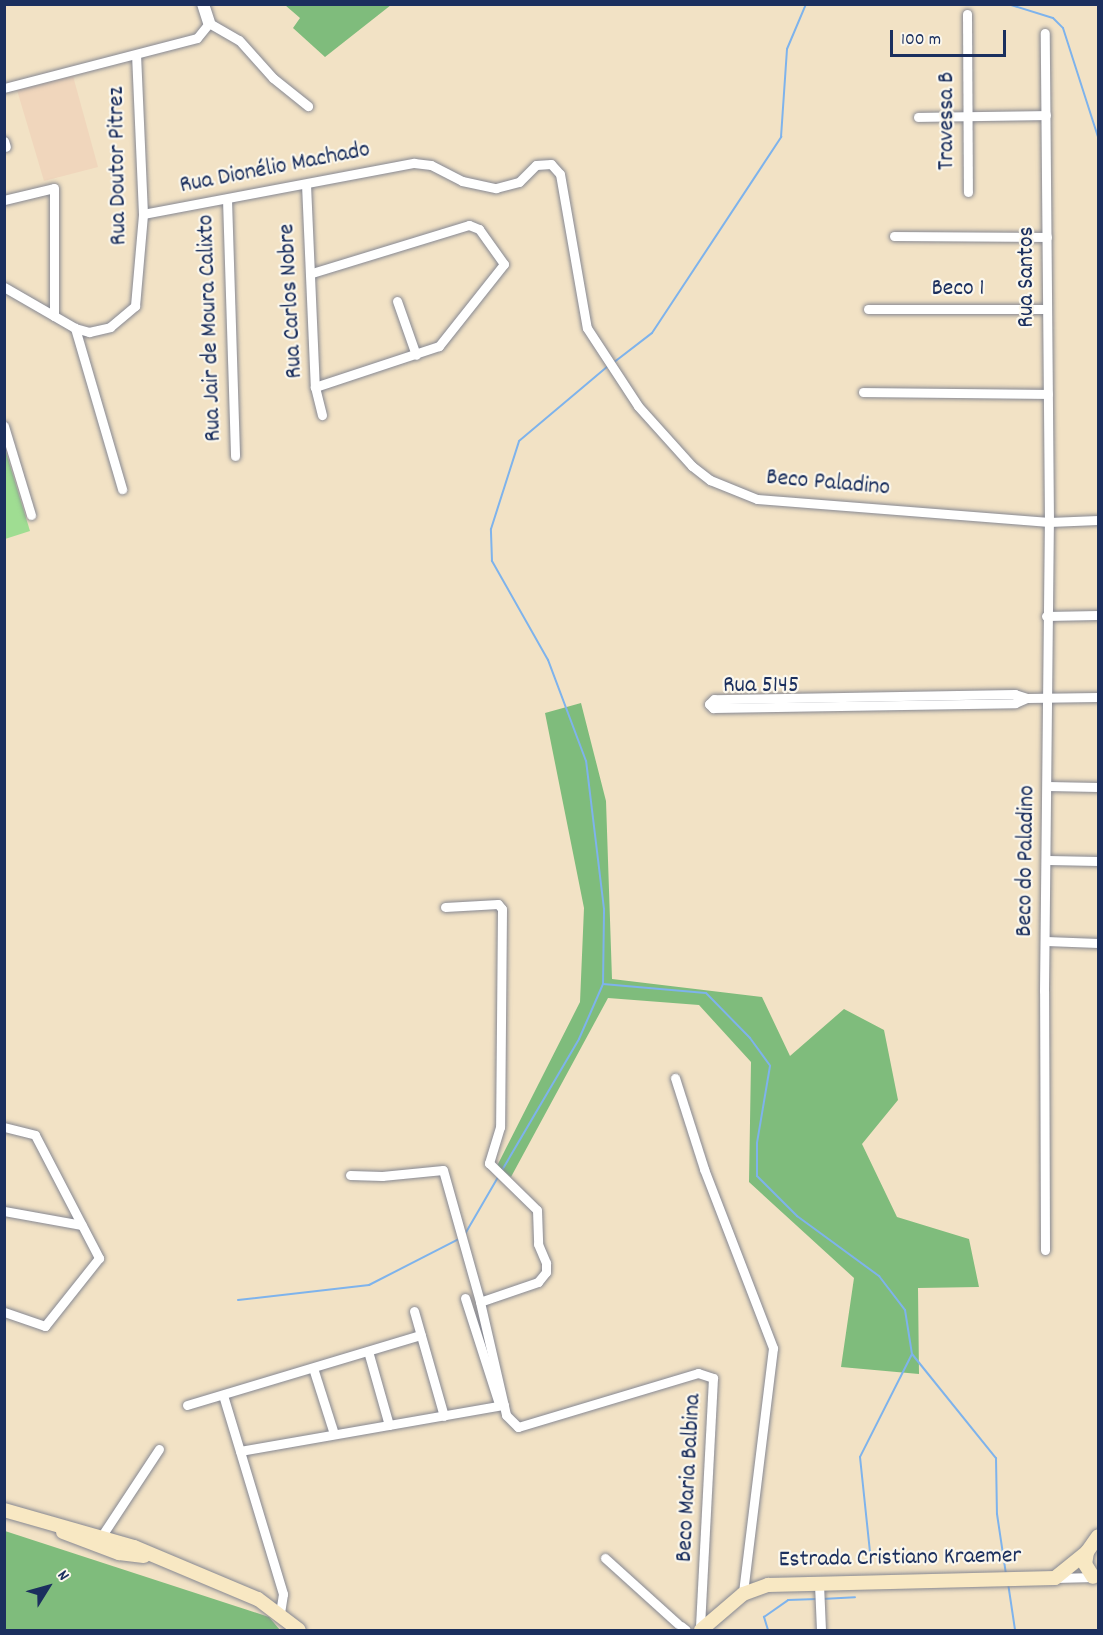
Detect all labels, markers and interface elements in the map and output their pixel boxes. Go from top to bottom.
scale bar [893,18,1008,56]
text: 100 m [901,28,941,53]
street label: Travessa B [934,72,962,170]
street label: Rua Doutor Pitrez [103,86,135,246]
street label: Rua Dionélio Machado [177,136,373,202]
street label: Rua Jair de Moura Calixto [193,214,229,442]
street label: Rua Carlos Nobre [274,223,310,379]
street label: Rua Santos [1014,226,1042,328]
street label: Beco 1 [931,276,985,304]
street label: Beco Paladino [765,464,891,504]
street label: Rua 5145 [723,673,799,701]
street label: Beco do Paladino [1011,785,1043,937]
street label: Beco Maria Balbina [671,1393,709,1563]
street label: Estrada Cristiano Kraemer [778,1542,1022,1576]
north arrow [18,1557,78,1617]
text: N [51,1566,74,1586]

